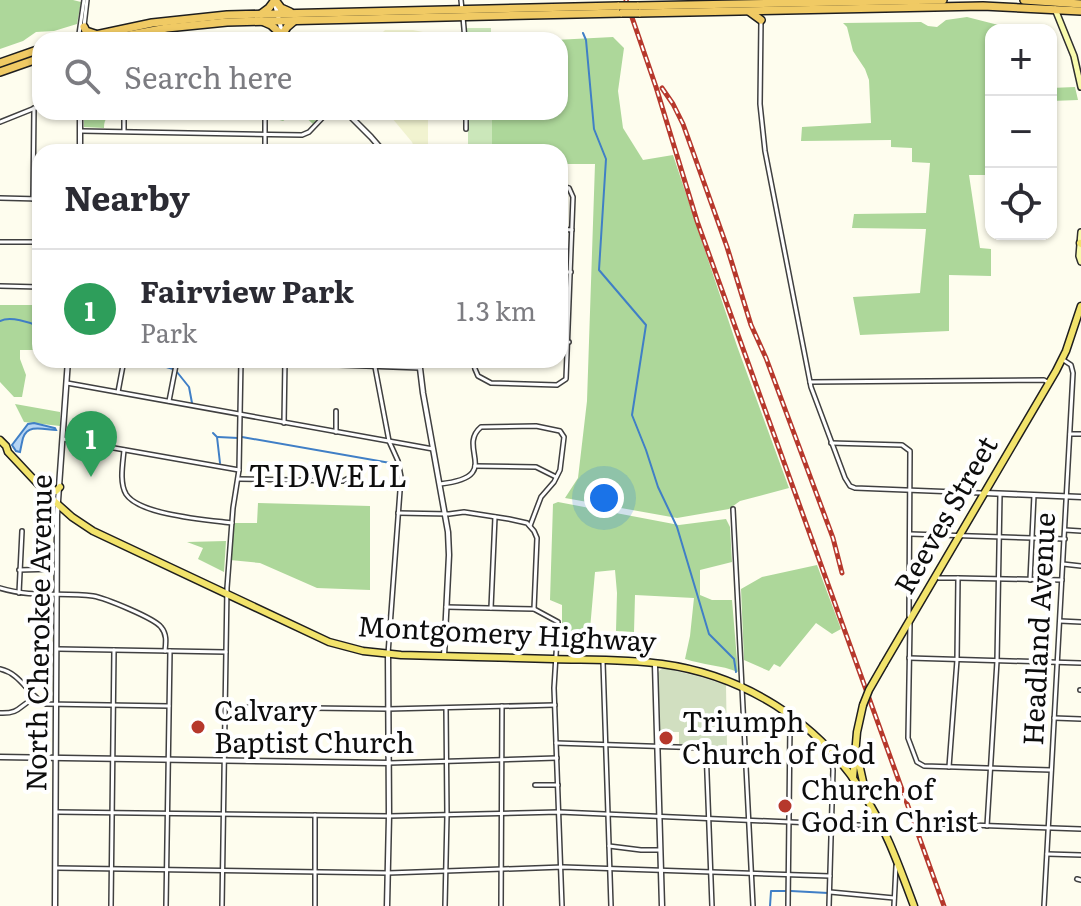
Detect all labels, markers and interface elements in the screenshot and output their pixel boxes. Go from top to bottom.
map controls [985,24,1057,240]
button: + [985,24,1057,96]
search box [32,32,568,120]
icon: search [60,54,104,98]
text: Search here [124,54,292,98]
button: − [985,96,1057,168]
button: locate [985,168,1057,240]
text: Nearby [64,171,190,221]
text: Fairview Park [140,268,354,312]
text: 1 [85,290,95,329]
text: 1.3 km [457,290,536,329]
text: Park [140,312,197,351]
pin: 1 [65,411,117,477]
street label: Reeves Street [882,427,1007,601]
district label: TIDWELL [249,452,409,496]
street label: North Cherokee Avenue [13,474,61,792]
your location [584,478,624,518]
street label: Headland Avenue [1010,511,1064,747]
street label: Montgomery Highway [357,603,658,661]
place label: Calvary Baptist Church [214,688,414,762]
place label: Triumph Church of God [682,699,875,773]
marker: Calvary Baptist Church [189,718,207,736]
marker: Triumph Church of God [657,729,675,747]
place label: Church of God in Christ [801,767,979,841]
marker: Church of God in Christ [776,797,794,815]

